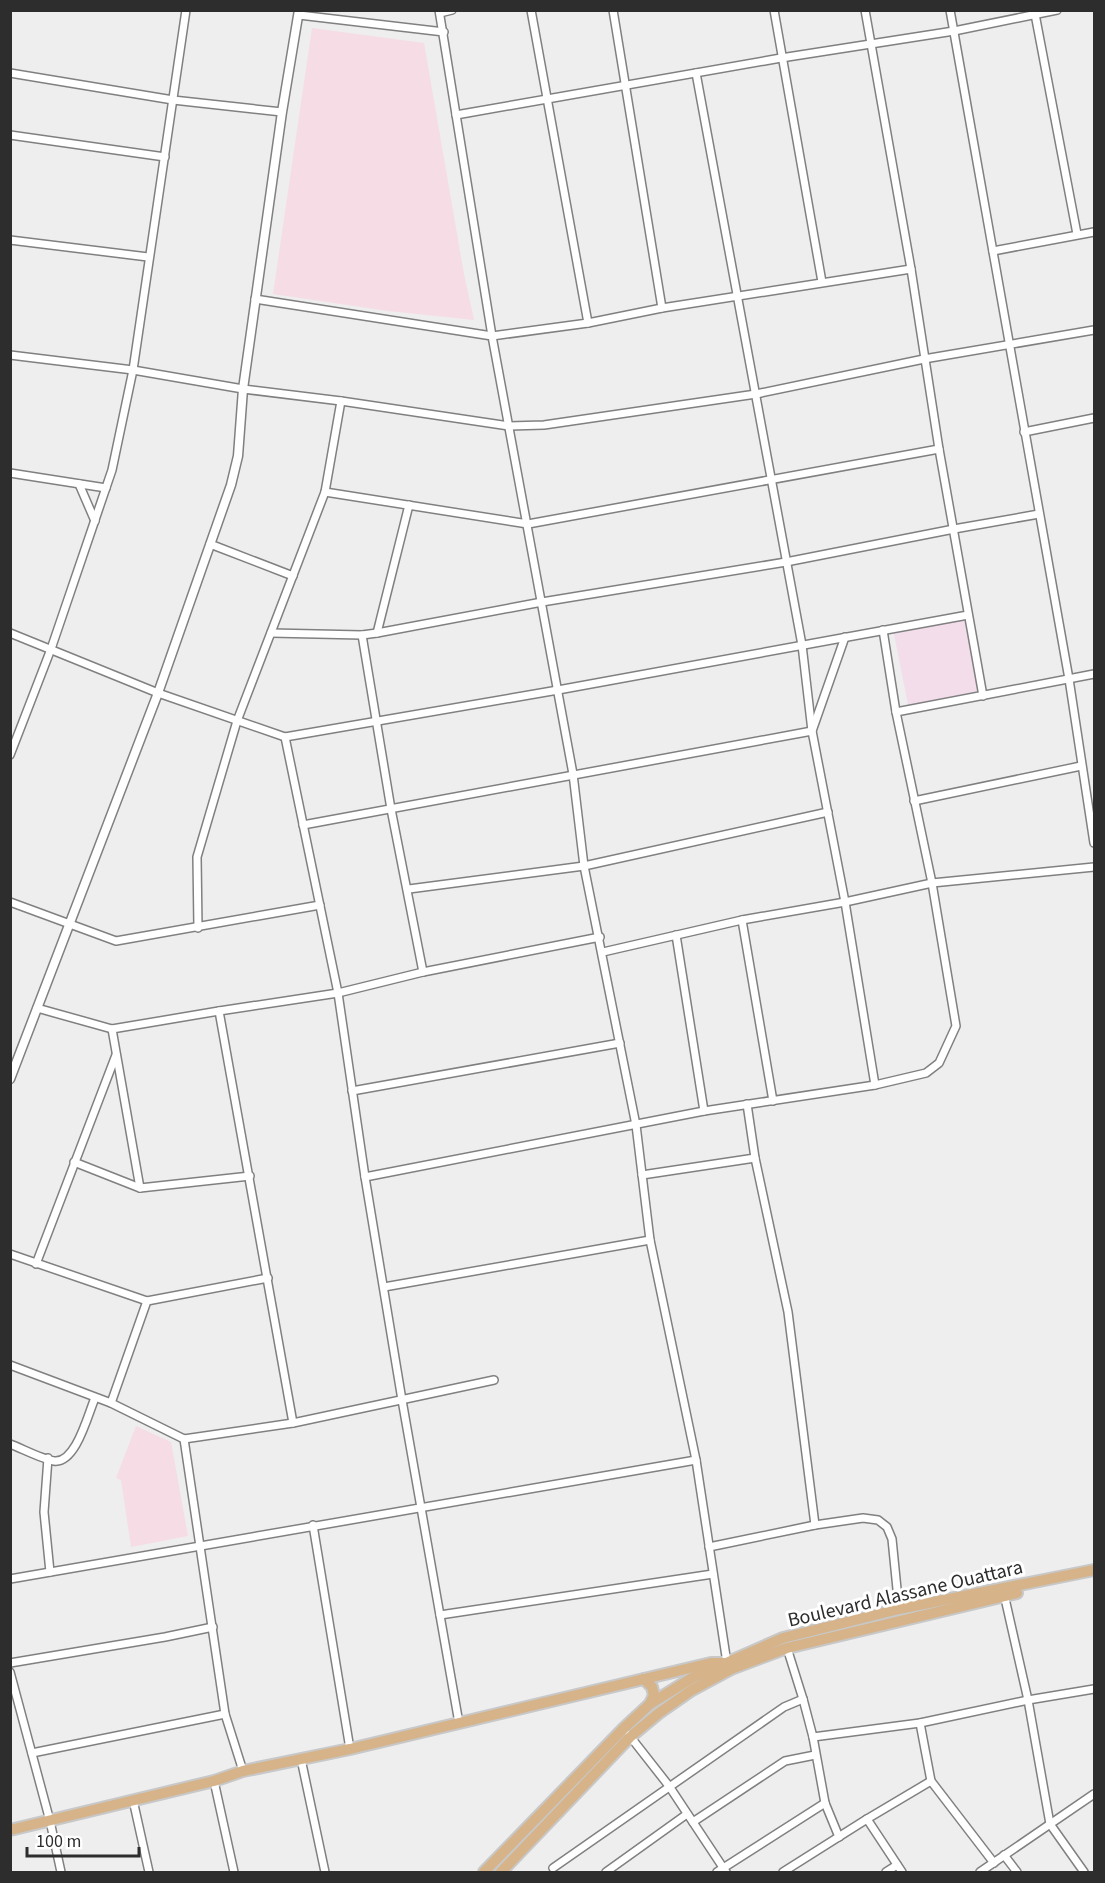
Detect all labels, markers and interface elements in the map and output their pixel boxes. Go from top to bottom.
street label: Boulevard Alassane Ouattara [785,1553,1026,1635]
scale bar [27,1820,140,1858]
text: 100 m [36,1829,81,1854]

